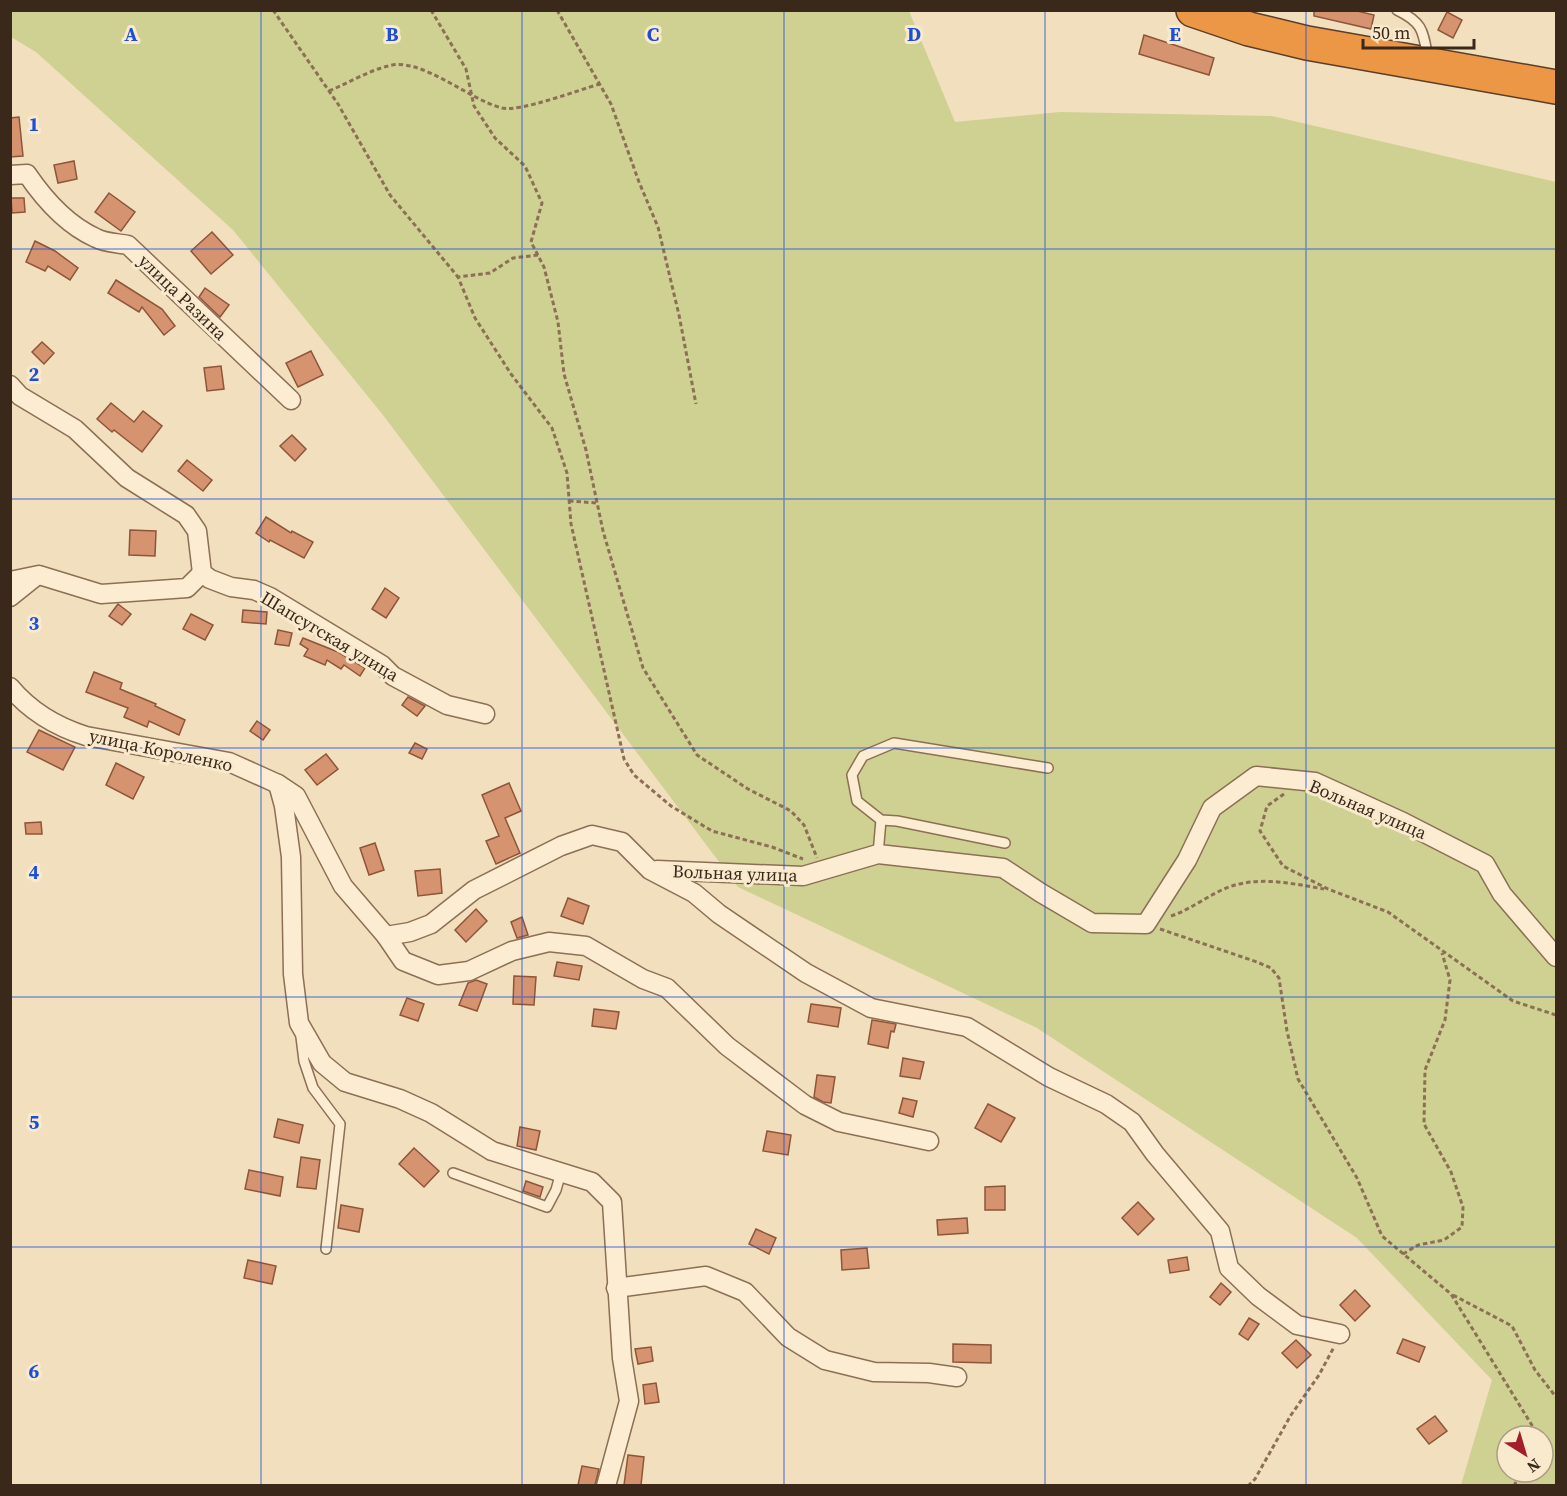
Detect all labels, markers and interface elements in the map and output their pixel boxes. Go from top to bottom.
scale bar [1363,12,1474,50]
text: A [124,20,138,48]
text: B [385,20,399,48]
text: C [647,20,659,48]
text: D [907,20,921,48]
text: E [1169,20,1181,48]
text: 50 m [1372,20,1410,45]
text: 1 [29,110,39,138]
street label: улица Разина [133,248,233,346]
text: 2 [29,360,40,388]
street label: Шапсугская улица [256,585,404,687]
text: 3 [29,609,40,637]
street label: улица Короленко [87,723,235,777]
street label: Вольная улица [1305,773,1431,845]
text: 4 [29,858,40,886]
street label: Вольная улица [672,858,799,888]
text: 5 [29,1108,40,1136]
text: 6 [29,1357,40,1385]
north arrow [1495,1424,1555,1484]
text: N [1522,1454,1545,1478]

